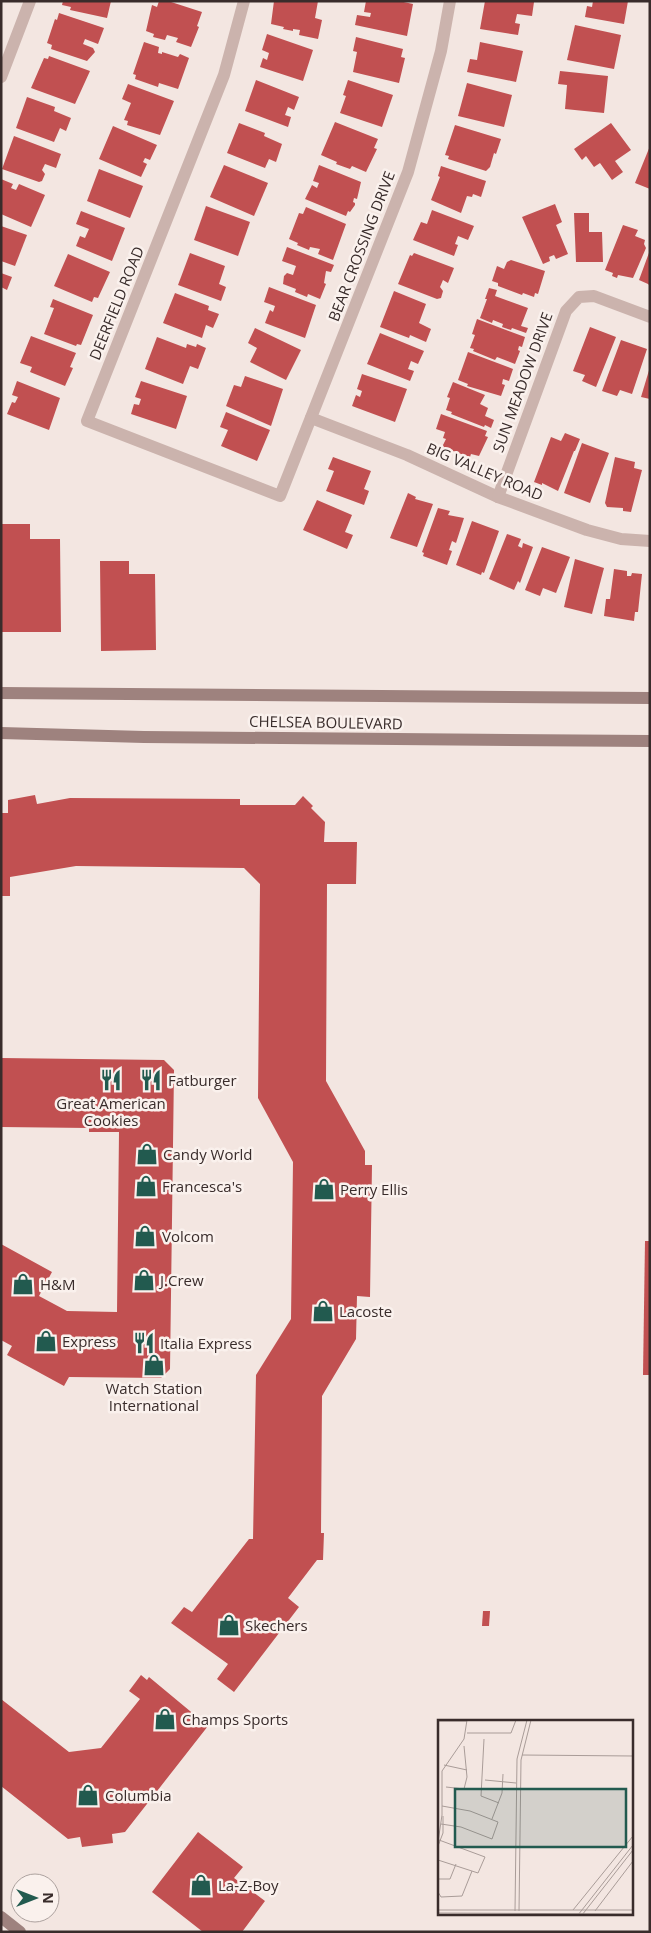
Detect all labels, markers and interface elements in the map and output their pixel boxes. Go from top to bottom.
street label: BEAR CROSSING DRIVE [323,168,399,324]
street label: DEERFIELD ROAD [84,243,148,363]
street label: SUN MEADOW DRIVE [487,309,557,455]
street label: BIG VALLEY ROAD [424,437,546,505]
street label: CHELSEA BOULEVARD [249,711,403,733]
restaurant icon: Great American Cookies [98,1067,124,1093]
restaurant icon: Fatburger [138,1067,164,1093]
place label: Fatburger [168,1070,237,1090]
place label: Great American Cookies [56,1093,166,1130]
shop icon: Candy World [134,1141,160,1167]
place label: Candy World [163,1144,253,1164]
shop icon: Francesca's [133,1173,159,1199]
place label: Francesca's [162,1176,242,1196]
shop icon: Perry Ellis [311,1176,337,1202]
place label: Perry Ellis [340,1179,408,1199]
shop icon: Volcom [132,1223,158,1249]
place label: Volcom [162,1226,214,1246]
shop icon: J.Crew [131,1267,157,1293]
place label: J.Crew [158,1270,204,1290]
shop icon: H&M [10,1271,36,1297]
place label: H&M [40,1274,75,1294]
shop icon: Lacoste [310,1298,336,1324]
place label: Lacoste [339,1301,392,1321]
shop icon: Express [33,1328,59,1354]
restaurant icon: Italia Express [131,1330,157,1356]
place label: Express [62,1331,116,1351]
place label: Italia Express [160,1333,252,1353]
shop icon: Watch Station International [141,1352,167,1378]
place label: Watch Station International [105,1378,203,1415]
shop icon: Skechers [216,1612,242,1638]
place label: Skechers [245,1615,308,1635]
shop icon: Champs Sports [152,1706,178,1732]
place label: Champs Sports [182,1709,288,1729]
inset map [438,1720,634,1916]
shop icon: Columbia [75,1782,101,1808]
place label: Columbia [105,1785,172,1805]
shop icon: La-Z-Boy [188,1872,214,1898]
north arrow [10,1873,60,1923]
place label: La-Z-Boy [218,1875,279,1895]
text: N [39,1892,58,1904]

